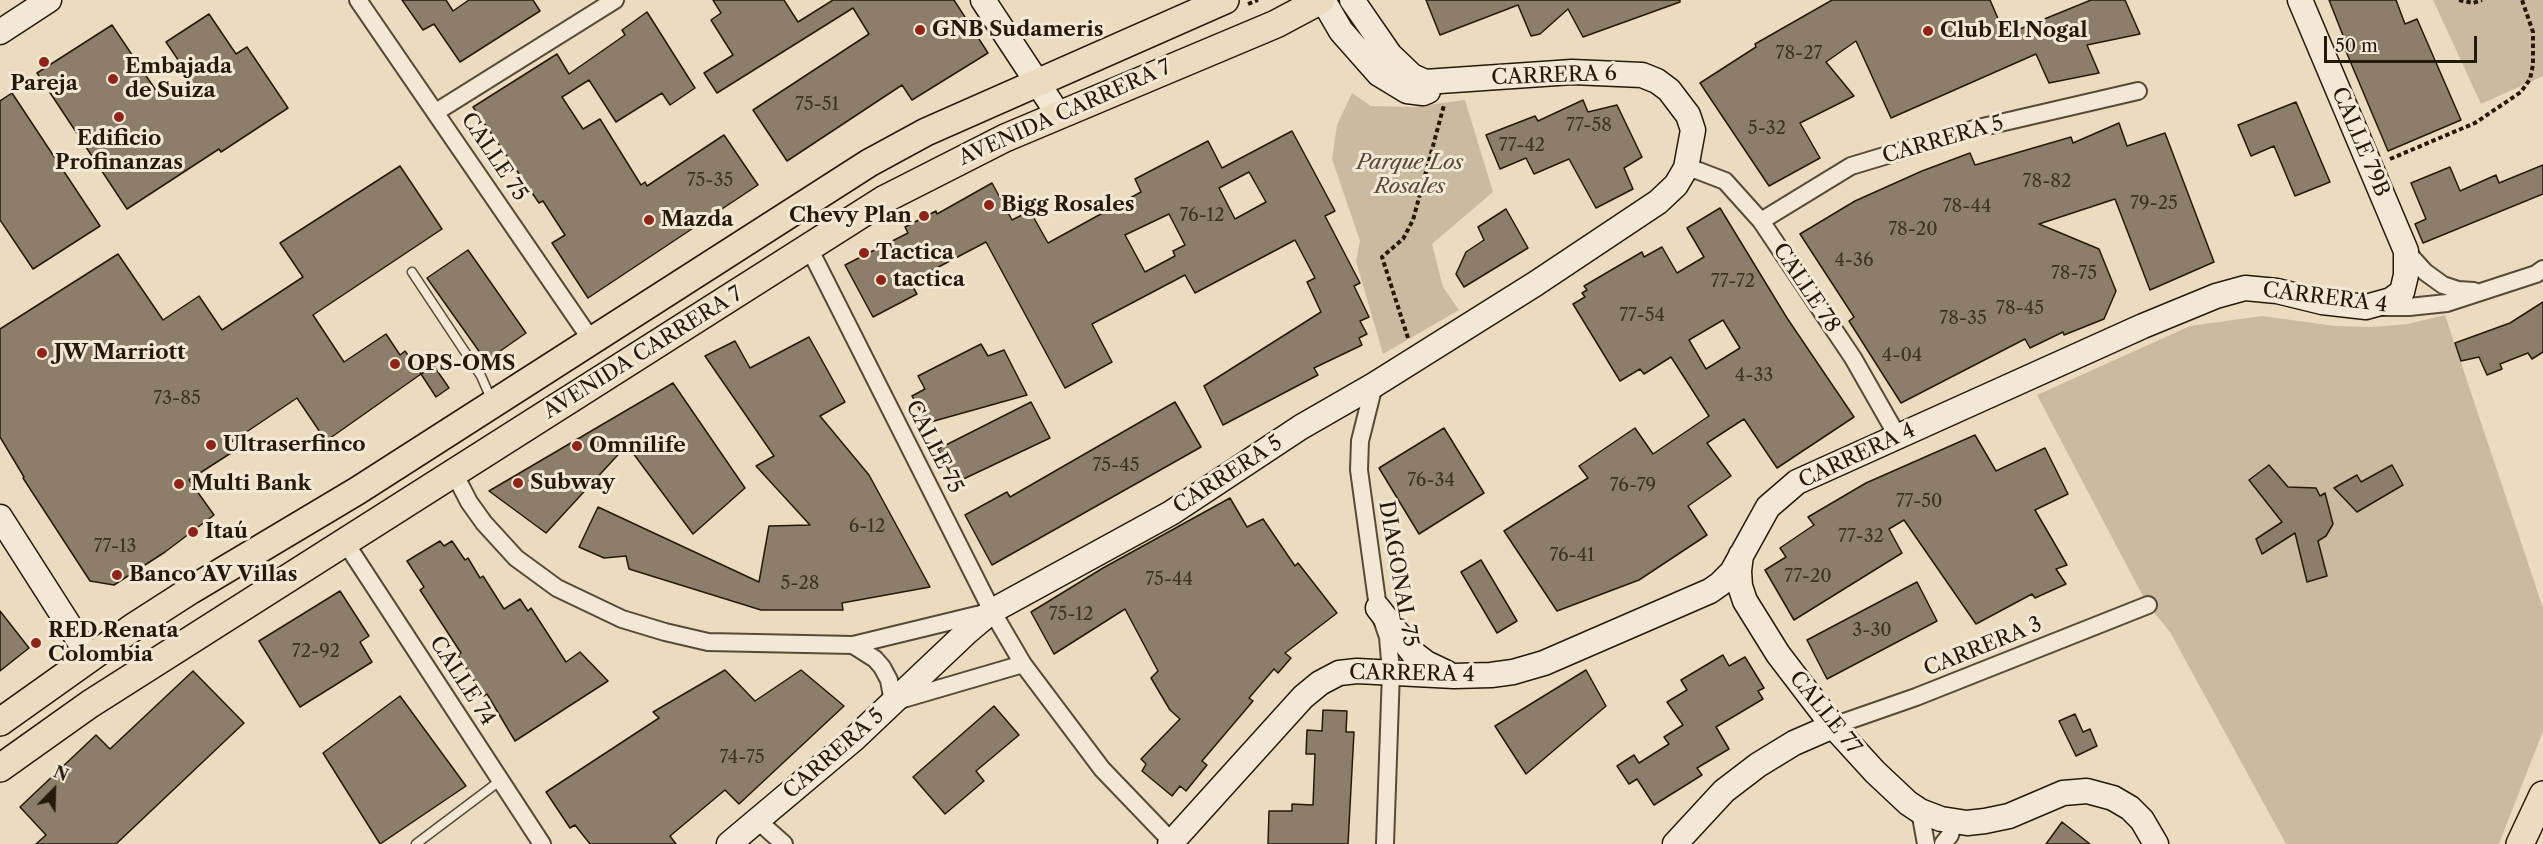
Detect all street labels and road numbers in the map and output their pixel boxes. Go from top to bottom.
street label: AVENIDA CARRERA 7 [955,55,1175,171]
street label: CARRERA 6 [1491,61,1617,91]
street label: CALLE 79B [2326,83,2394,201]
street label: CALLE 75 [455,108,533,206]
street label: CARRERA 5 [1880,111,2006,169]
street label: CALLE 78 [1767,239,1845,337]
street label: CARRERA 4 [2261,278,2389,318]
street label: AVENIDA CARRERA 7 [539,281,747,425]
street label: CALLE 75 [900,396,968,498]
street label: CARRERA 4 [1795,418,1919,494]
street label: CARRERA 5 [1169,430,1287,520]
street label: DIAGONAL 75 [1373,499,1423,649]
street label: CARRERA 3 [1920,612,2046,682]
street label: CALLE 74 [424,632,500,730]
street label: CARRERA 4 [1349,660,1475,688]
street label: CALLE 77 [1784,666,1866,760]
street label: CARRERA 5 [779,704,889,804]

